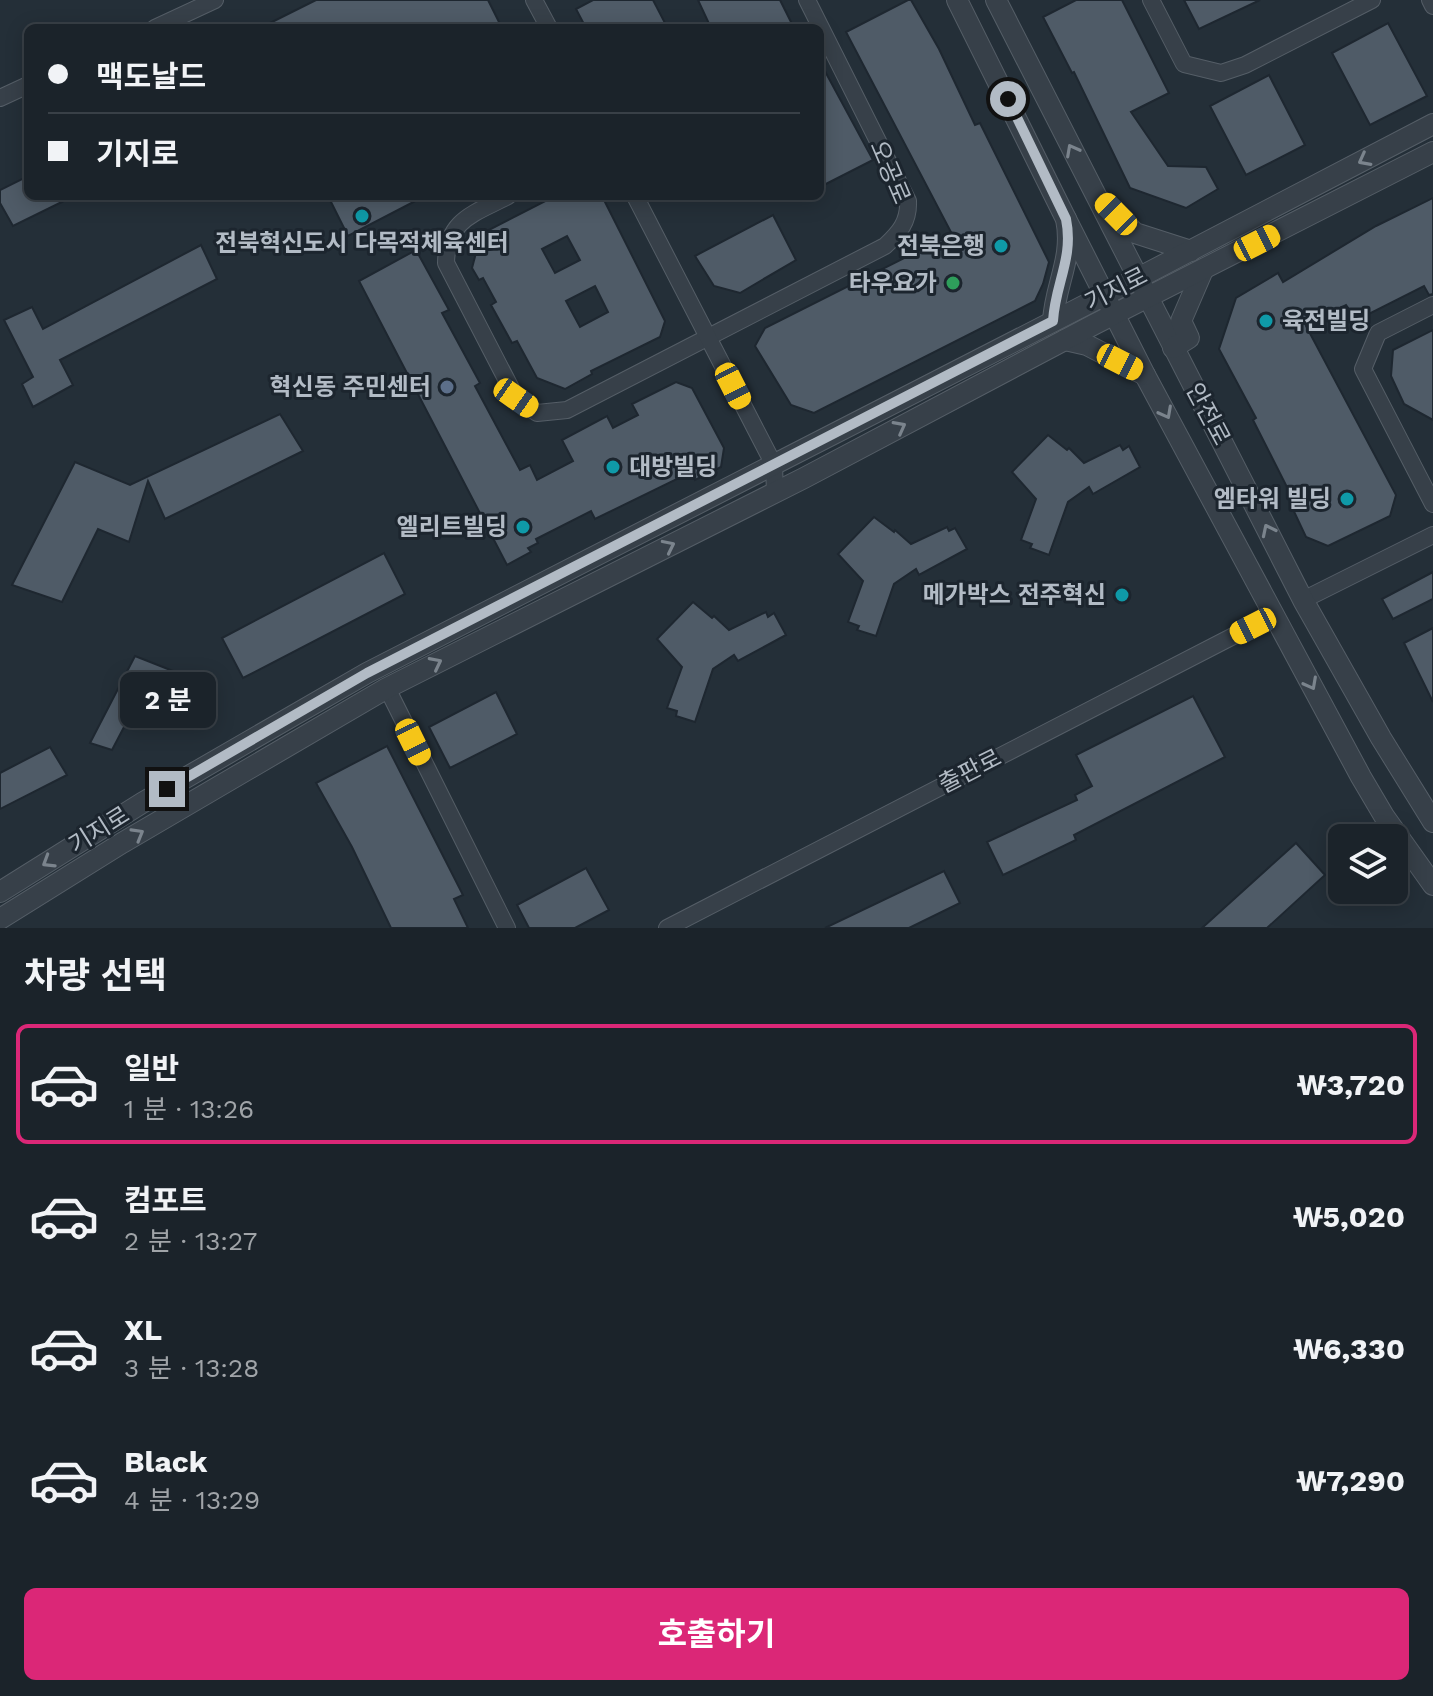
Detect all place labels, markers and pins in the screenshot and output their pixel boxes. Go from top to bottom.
marker: 전북혁신도시 다목적체육센터 [353,207,371,225]
place label: 전북혁신도시 다목적체육센터 [215,229,509,257]
place label: 전북은행 [897,232,985,260]
marker: 전북은행 [992,237,1010,255]
place label: 타우요가 [849,269,937,297]
marker: 타우요가 [944,274,962,292]
place label: 육전빌딩 [1282,307,1370,335]
marker: 육전빌딩 [1257,312,1275,330]
place label: 혁신동 주민센터 [270,373,431,401]
marker: 혁신동 주민센터 [438,378,456,396]
place label: 대방빌딩 [629,453,717,481]
marker: 대방빌딩 [604,458,622,476]
place label: 엠타워 빌딩 [1214,485,1331,513]
marker: 엠타워 빌딩 [1338,490,1356,508]
place label: 엘리트빌딩 [397,513,507,541]
marker: 엘리트빌딩 [514,518,532,536]
place label: 메가박스 전주혁신 [922,581,1106,609]
marker: 메가박스 전주혁신 [1113,586,1131,604]

